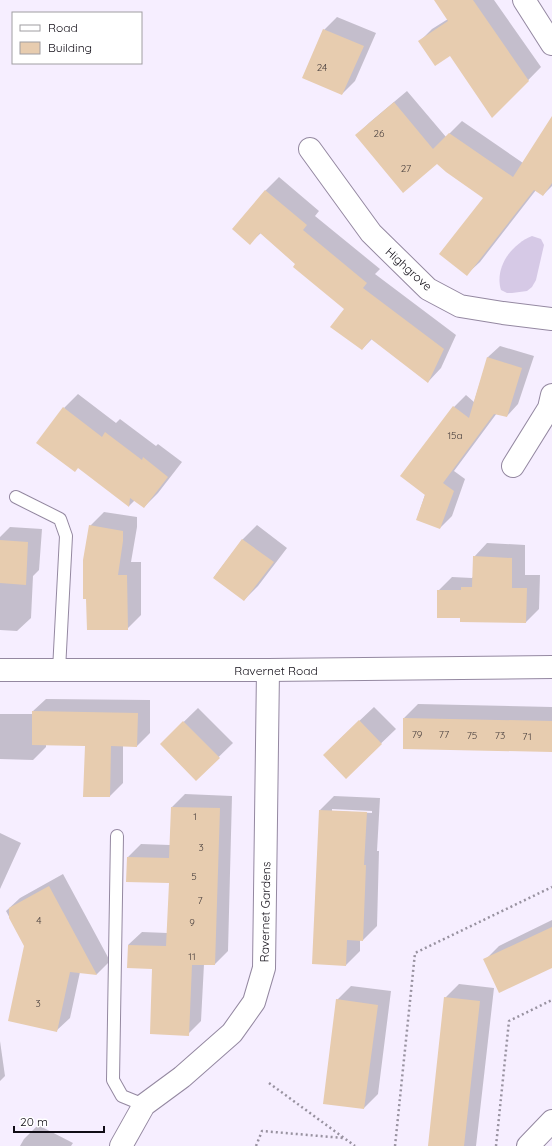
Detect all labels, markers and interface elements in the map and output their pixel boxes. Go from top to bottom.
legend [12,12,142,64]
text: Road [48,20,78,35]
text: Building [48,40,92,55]
house number: 24 [317,61,327,74]
house number: 26 [374,127,385,140]
house number: 27 [401,162,411,175]
street label: Highgrove [383,244,436,294]
house number: 15a [447,429,463,442]
street label: Ravernet Road [234,663,318,678]
house number: 79 [412,728,423,741]
house number: 77 [439,728,449,741]
house number: 75 [467,729,477,742]
house number: 73 [495,729,505,742]
house number: 71 [522,730,532,743]
house number: 1 [193,810,197,823]
house number: 3 [198,841,204,854]
street label: Ravernet Gardens [257,861,273,962]
house number: 5 [191,870,197,883]
house number: 7 [197,894,203,907]
house number: 4 [36,914,42,927]
house number: 9 [189,916,195,929]
house number: 11 [188,950,196,963]
house number: 3 [35,997,41,1010]
scale bar [14,1108,104,1134]
text: 20 m [20,1114,48,1129]

